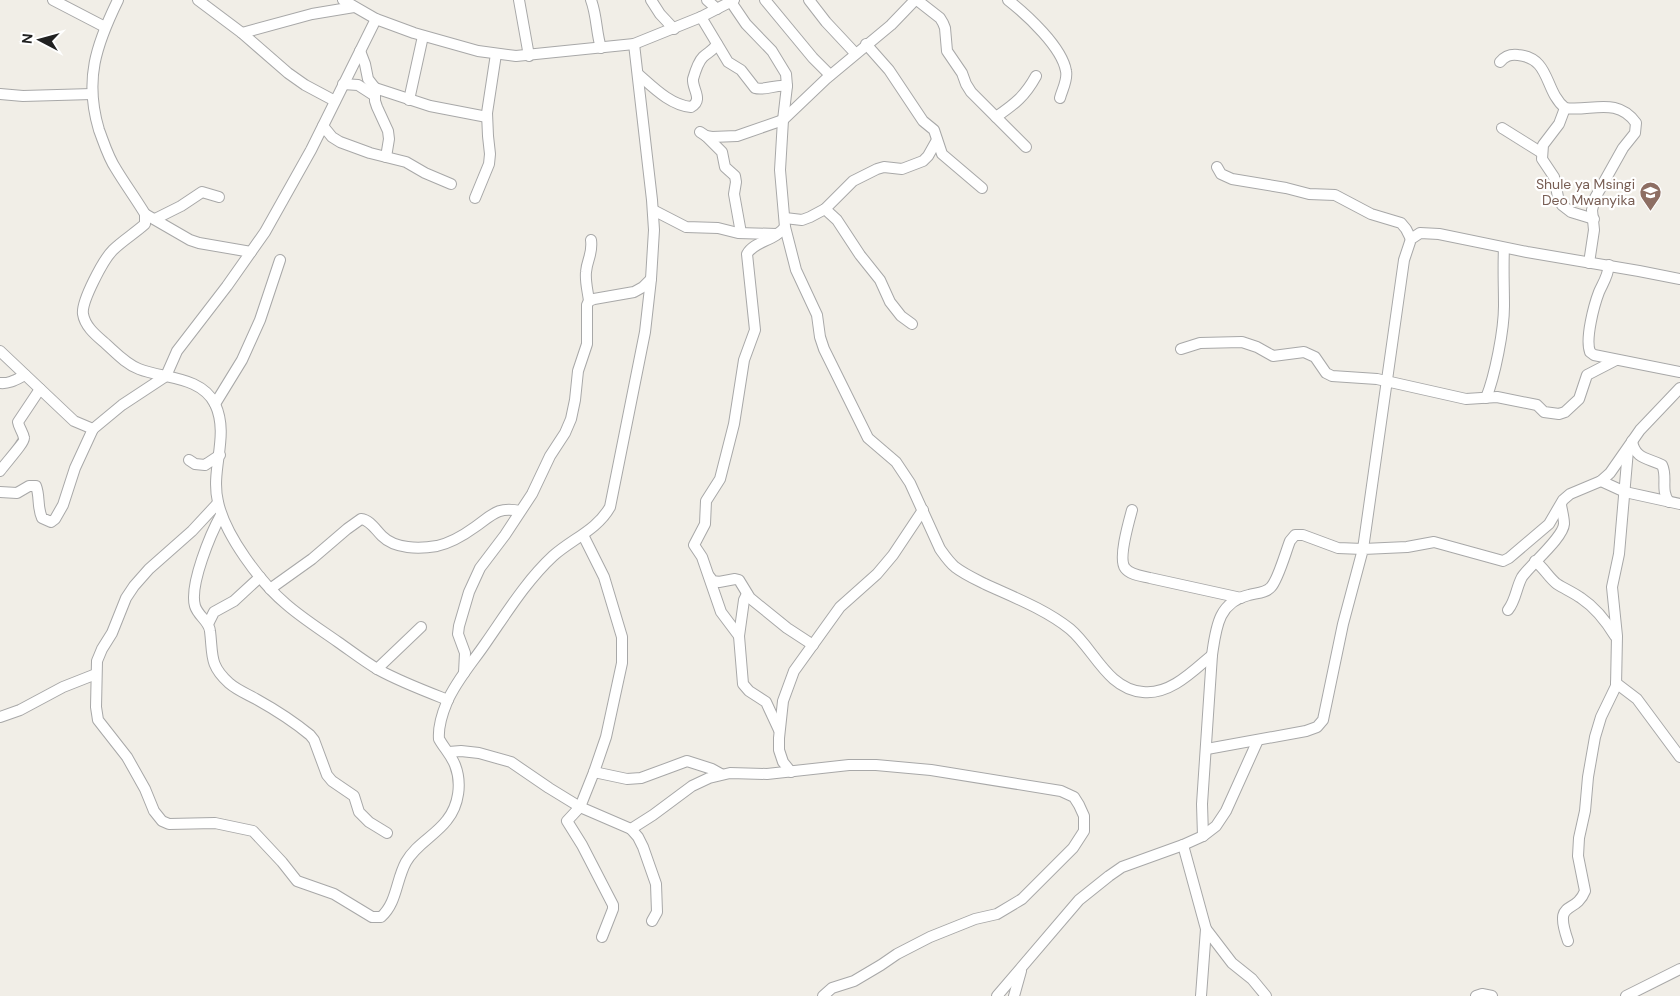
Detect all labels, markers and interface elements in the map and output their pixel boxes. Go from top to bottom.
north arrow [15,15,65,65]
text: N [18,33,37,45]
place label: Shule ya Msingi Deo Mwanyika [1536,175,1635,209]
school or university icon: Shule ya Msingi Deo Mwanyika [1639,180,1663,211]

